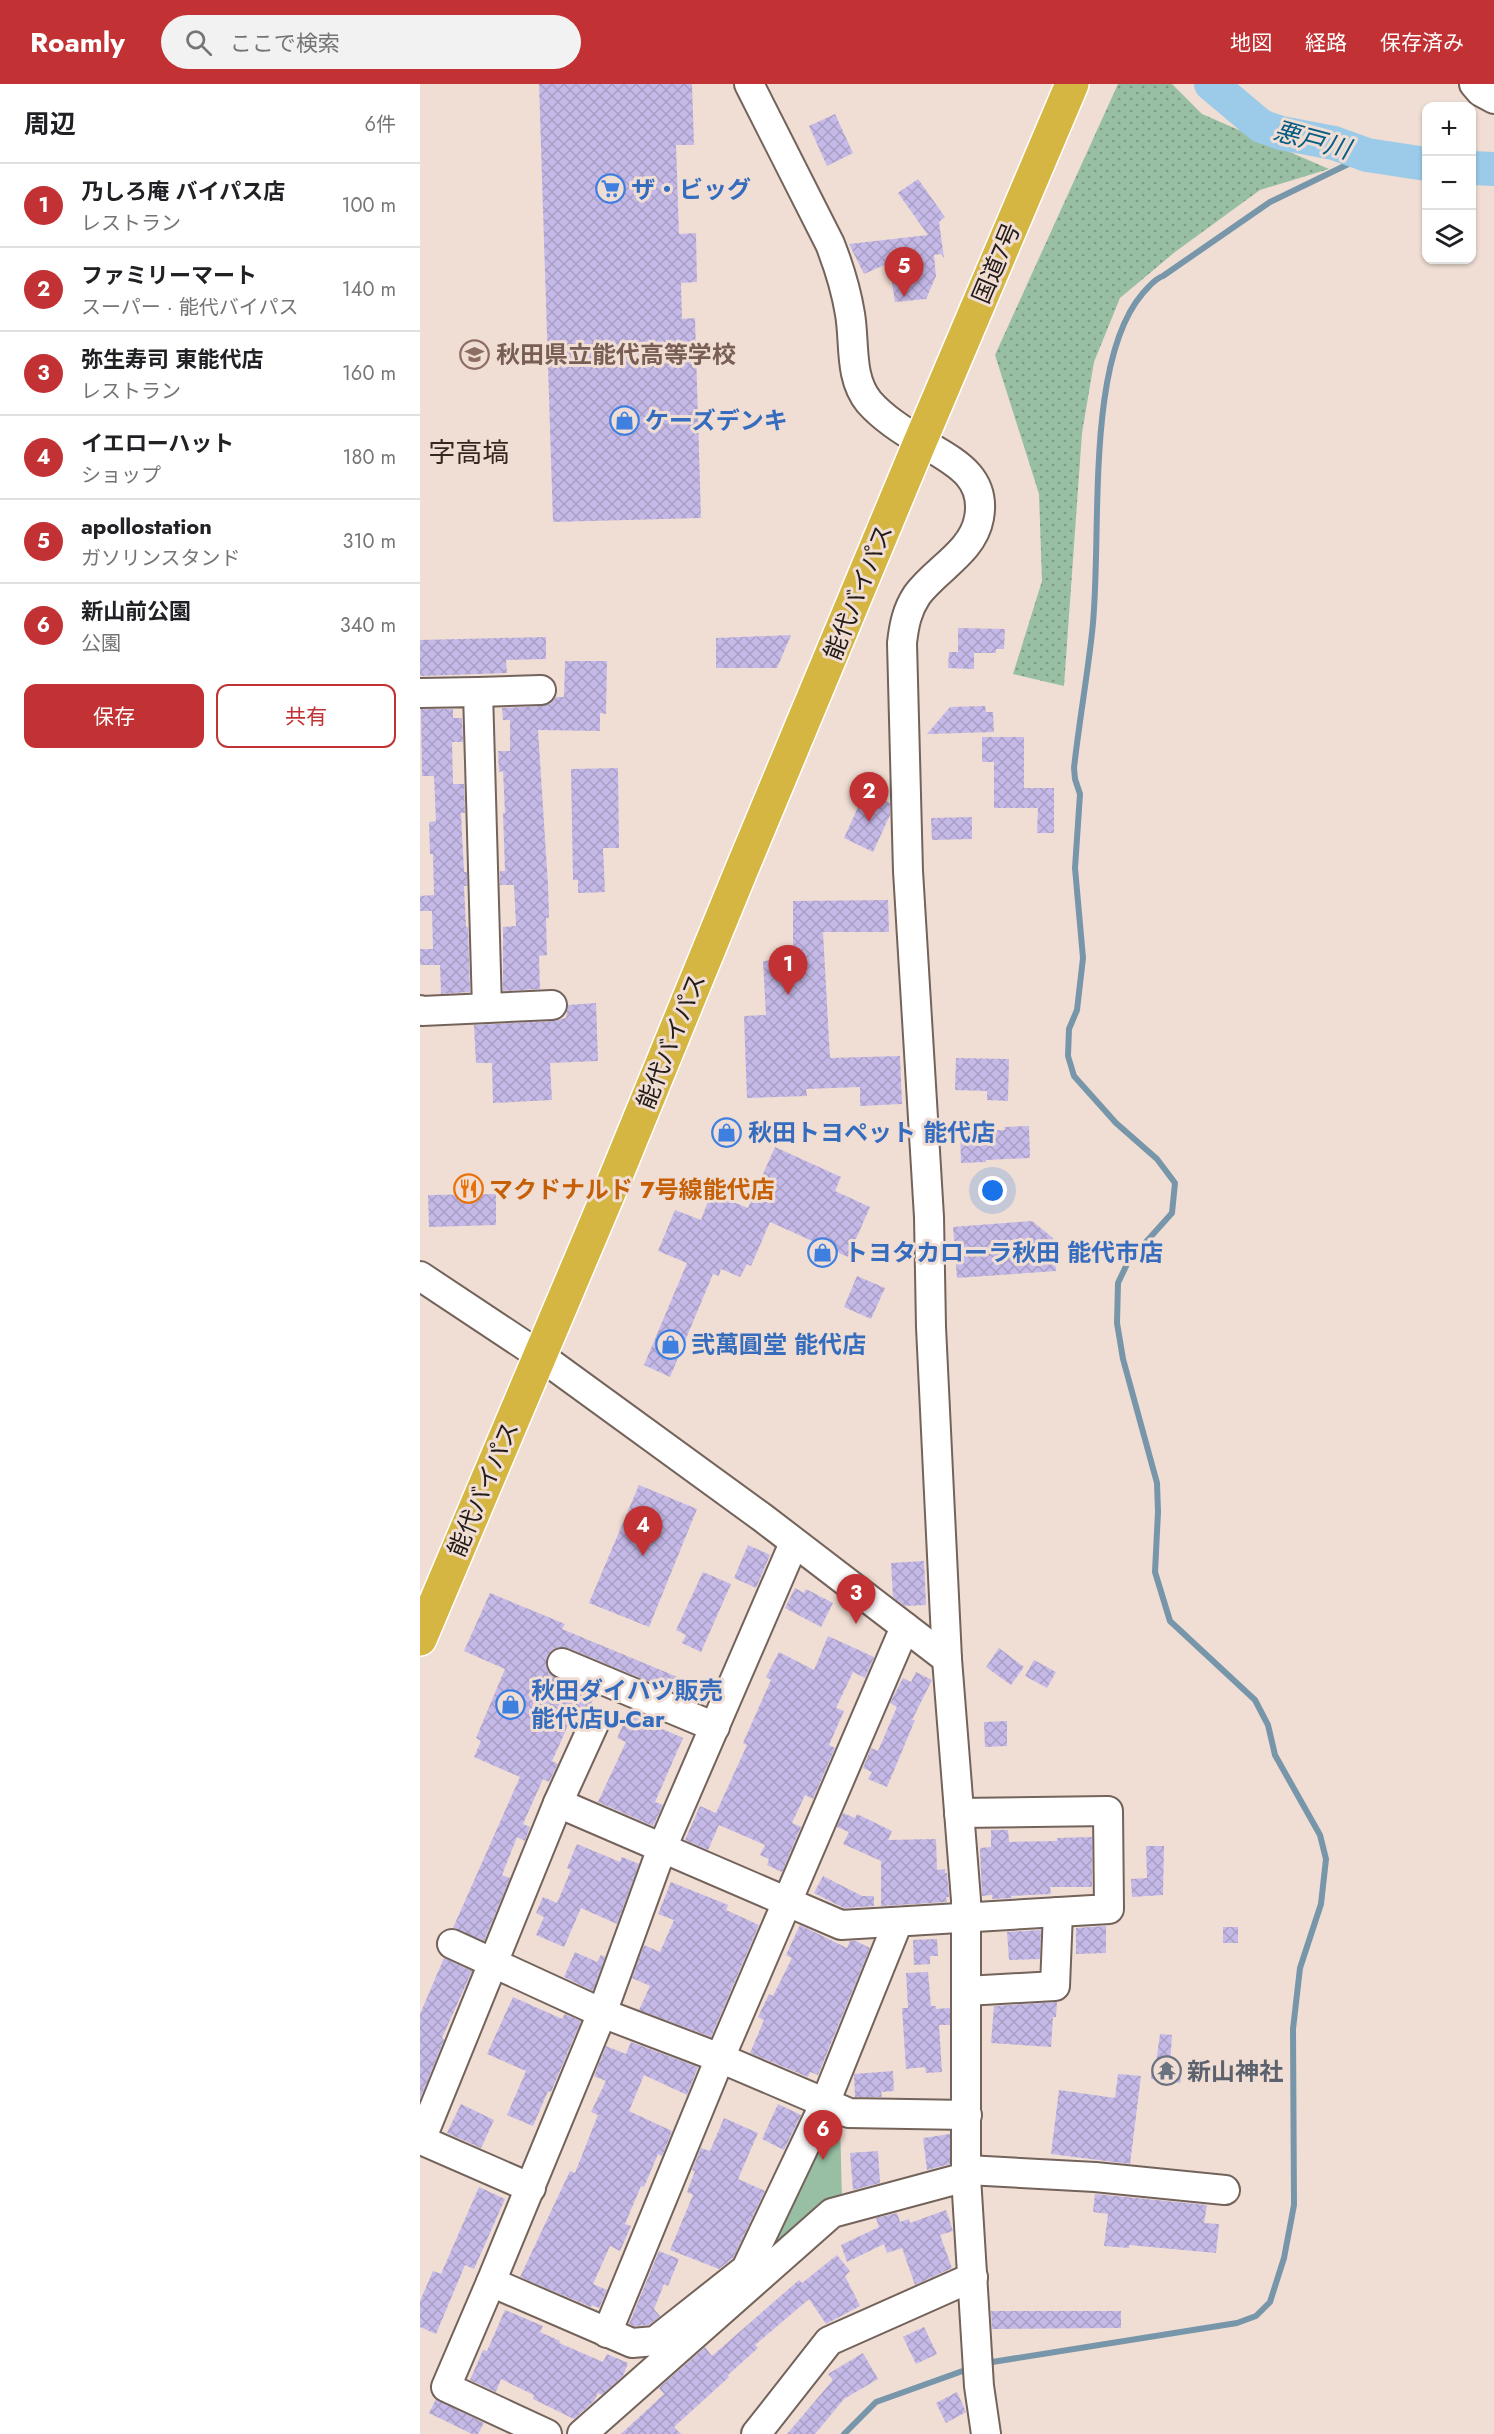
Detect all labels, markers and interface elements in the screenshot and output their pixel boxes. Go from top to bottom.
search box [161,15,581,69]
text: Roamly [30,22,125,63]
icon: search [182,26,215,59]
text: ここで検索 [230,27,340,59]
text: 地図 [1230,28,1272,58]
text: 経路 [1305,28,1347,58]
text: 保存済み [1380,28,1464,58]
map controls [1422,102,1476,264]
button: + [1422,102,1476,156]
text: 周辺 [24,105,76,143]
text: 6件 [364,110,396,139]
water label: 悪戸川 [1269,112,1357,169]
button: − [1422,156,1476,210]
place label: ザ・ビッグ [631,172,751,207]
supermarket icon: ザ・ビッグ [594,173,626,205]
text: 乃しろ庵 バイパス店 [81,175,285,207]
text: 1 [38,191,49,220]
text: 100 m [341,191,396,220]
text: レストラン [81,209,181,238]
button: layers [1422,210,1476,264]
street label: 国道7号 [963,217,1029,309]
pin: 5 [884,248,924,297]
text: ファミリーマート [81,259,257,291]
text: 2 [37,275,50,304]
text: 140 m [342,275,396,304]
text: スーパー · 能代バイパス [81,293,298,322]
place label: 秋田県立能代高等学校 [496,337,736,372]
school or university icon: 秋田県立能代高等学校 [459,338,491,370]
text: 弥生寿司 東能代店 [81,343,264,375]
text: 3 [37,359,50,388]
text: 160 m [342,359,396,388]
text: レストラン [81,377,181,406]
place label: ケーズデンキ [645,403,788,438]
shop icon: ケーズデンキ [608,404,640,436]
text: イエローハット [81,427,234,459]
district label: 字高塙 [429,433,510,472]
text: 4 [37,443,50,472]
text: 180 m [342,443,396,472]
text: ショップ [81,461,161,490]
text: apollostation [81,510,212,542]
street label: 能代バイパス [815,519,901,665]
text: 5 [37,527,50,556]
text: 310 m [342,527,396,556]
text: ガソリンスタンド [81,544,241,573]
text: 新山前公園 [81,595,191,627]
text: 6 [37,611,50,640]
text: 340 m [340,611,396,640]
text: 公園 [81,629,121,658]
button: 保存 [24,684,204,748]
button: 共有 [216,684,396,748]
pin: 2 [850,772,888,822]
pin: 1 [768,946,808,995]
street label: 能代バイパス [628,968,714,1114]
place label: 秋田トヨペット 能代店 [748,1115,995,1150]
shop icon: 秋田トヨペット 能代店 [711,1116,743,1148]
place label: マクドナルド 7号線能代店 [489,1172,775,1207]
restaurant icon: マクドナルド 7号線能代店 [452,1173,484,1205]
your location [978,1176,1007,1205]
place label: トヨタカローラ秋田 能代市店 [844,1235,1163,1270]
shop icon: トヨタカローラ秋田 能代市店 [807,1236,839,1268]
place label: 弐萬圓堂 能代店 [691,1327,866,1362]
shop icon: 弐萬圓堂 能代店 [654,1328,686,1360]
street label: 能代バイパス [439,1416,527,1562]
pin: 4 [624,1506,662,1556]
pin: 3 [836,1574,876,1624]
place label: 秋田ダイハツ販売 能代店U-Car [531,1673,723,1736]
shop icon: 秋田ダイハツ販売 能代店U-Car [494,1688,526,1720]
place label: 新山神社 [1187,2054,1283,2089]
temple icon: 新山神社 [1150,2055,1182,2087]
pin: 6 [804,2110,842,2160]

